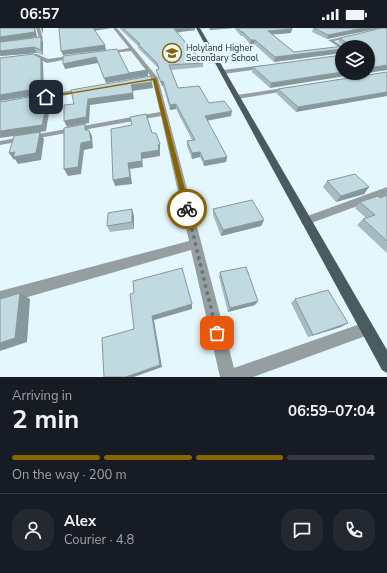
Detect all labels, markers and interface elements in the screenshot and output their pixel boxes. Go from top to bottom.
text: 06:57 [20,4,60,24]
map controls [335,40,375,80]
button: layers [335,40,375,80]
school or university icon: Holyland Higher Secondary School [161,42,183,64]
place label: Holyland Higher Secondary School [186,42,259,64]
pin [29,80,63,114]
icon: home [35,86,57,108]
courier [167,189,207,229]
icon: bike [176,198,198,220]
pin [200,316,234,350]
icon: bag [206,322,228,344]
text: Arriving in [12,387,72,405]
text: 06:59–07:04 [288,401,375,421]
text: 2 min [12,402,79,437]
text: On the way · 200 m [12,466,127,484]
button: person [12,509,54,551]
button: chat [281,509,323,551]
button: phone [333,509,375,551]
text: Alex [64,511,96,531]
text: Courier · 4.8 [64,531,134,549]

